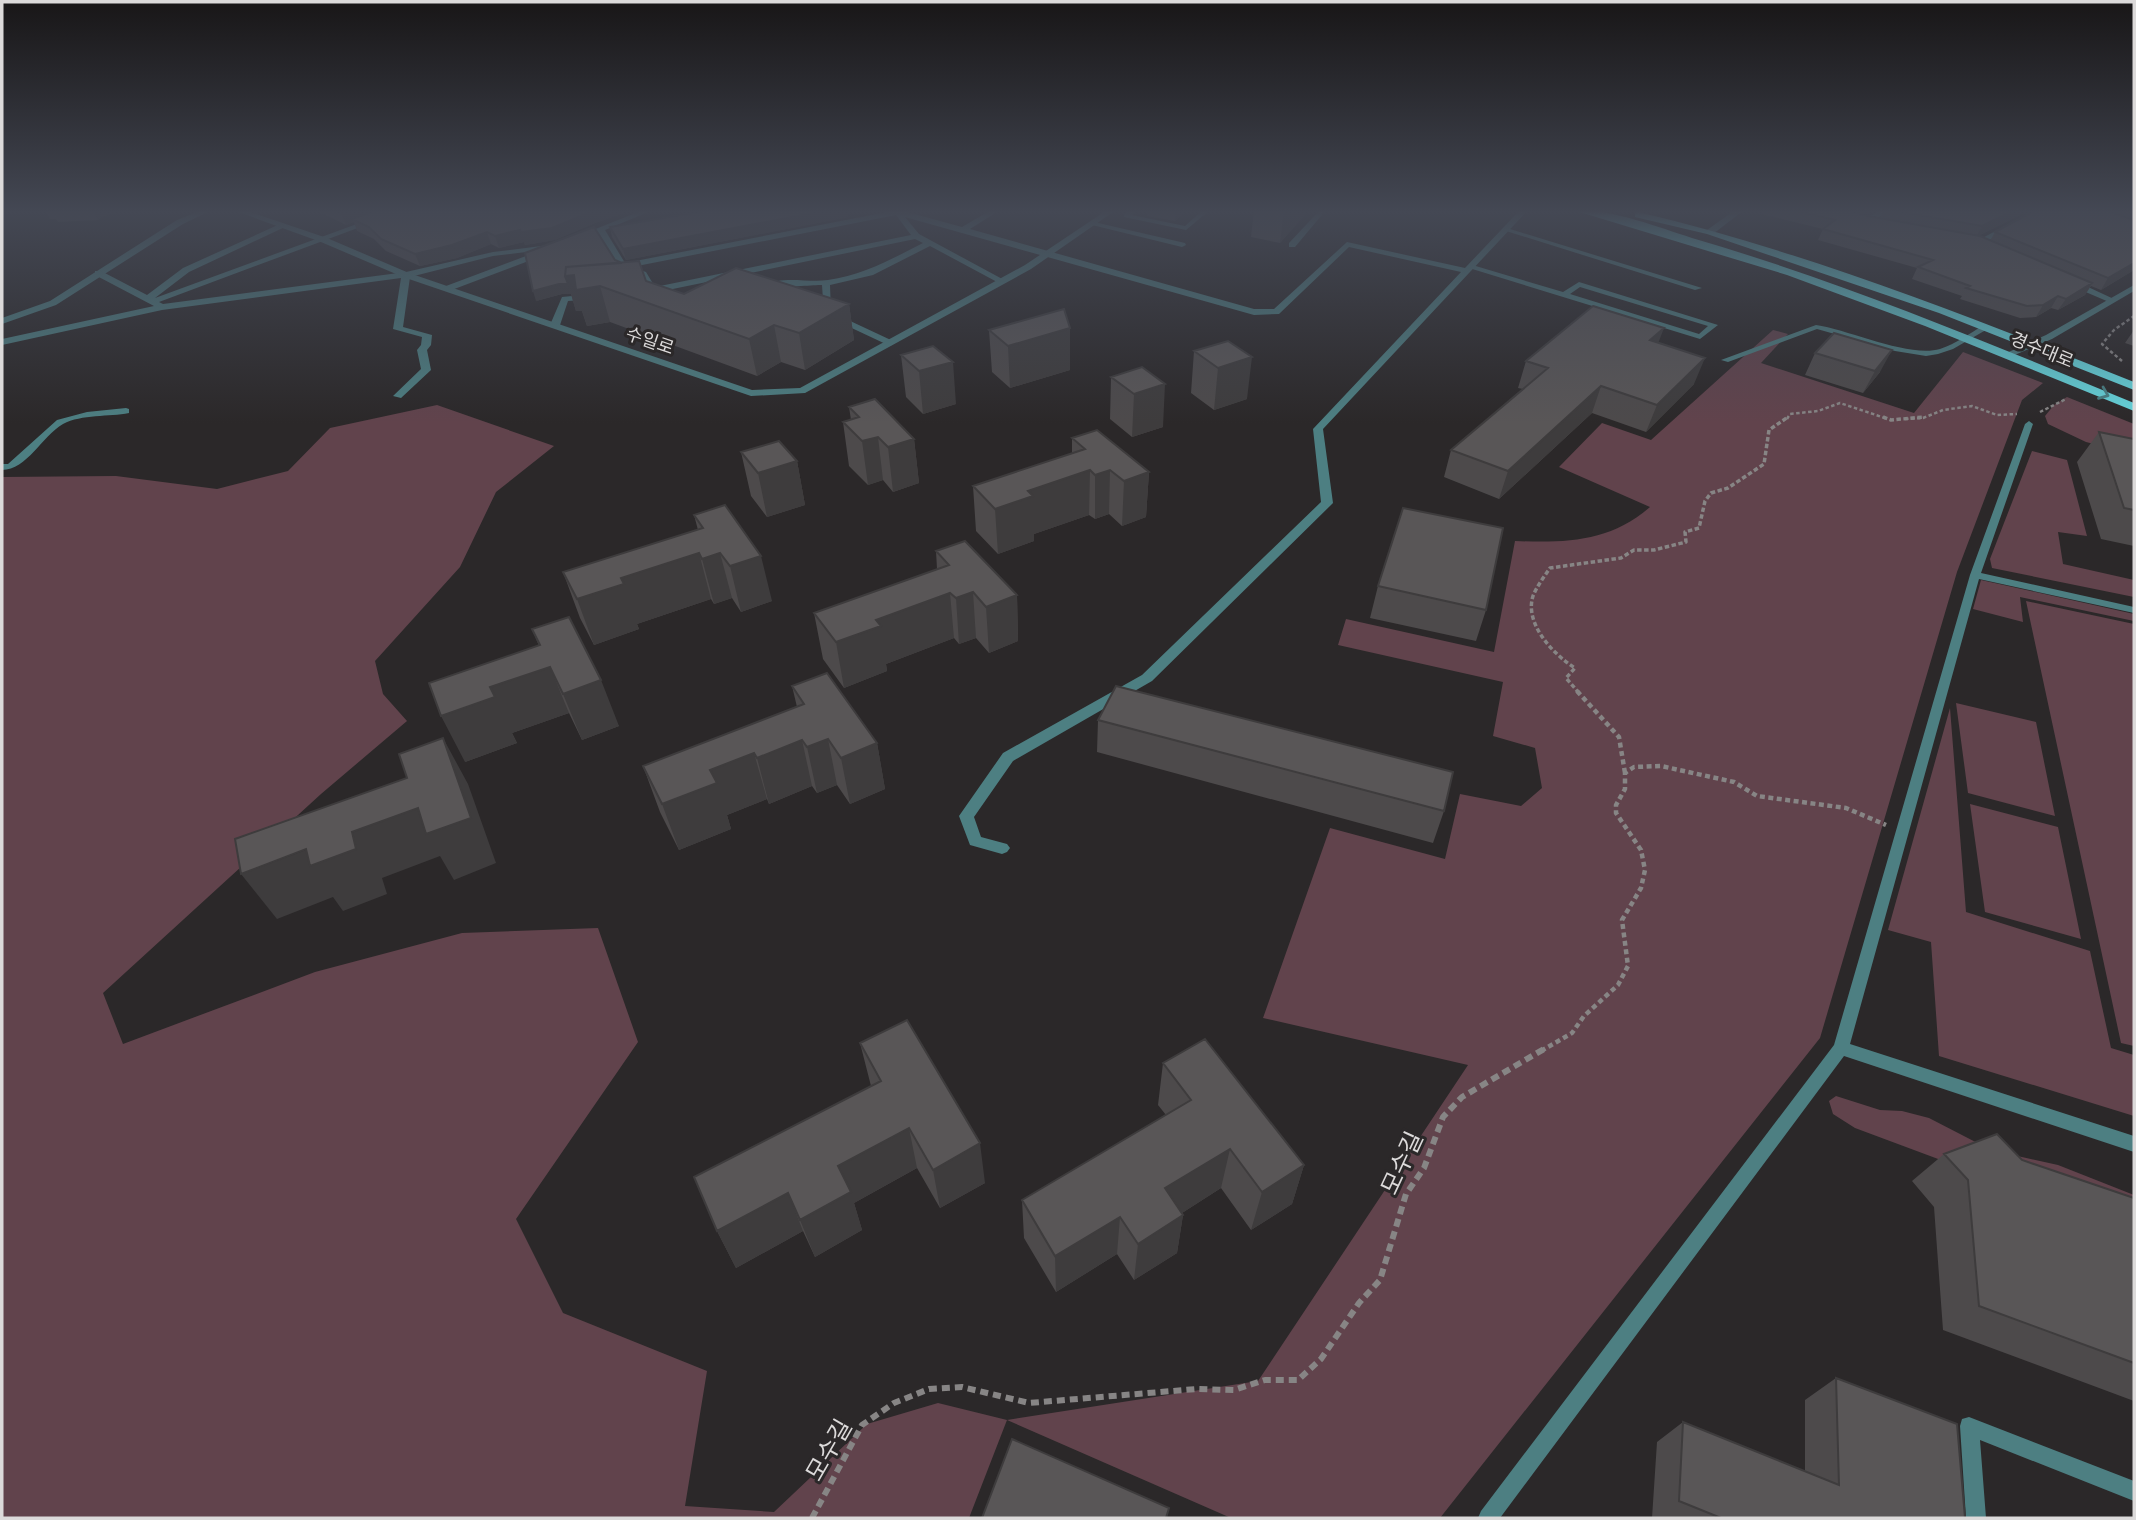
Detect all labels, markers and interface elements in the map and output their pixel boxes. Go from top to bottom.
street label: 수일로 [624,323,677,358]
street label: 경수대로 [2008,327,2077,371]
one-way arrow [2097,386,2109,400]
street label: 모수길 [1375,1127,1428,1199]
street label: 모수길 [800,1414,857,1485]

